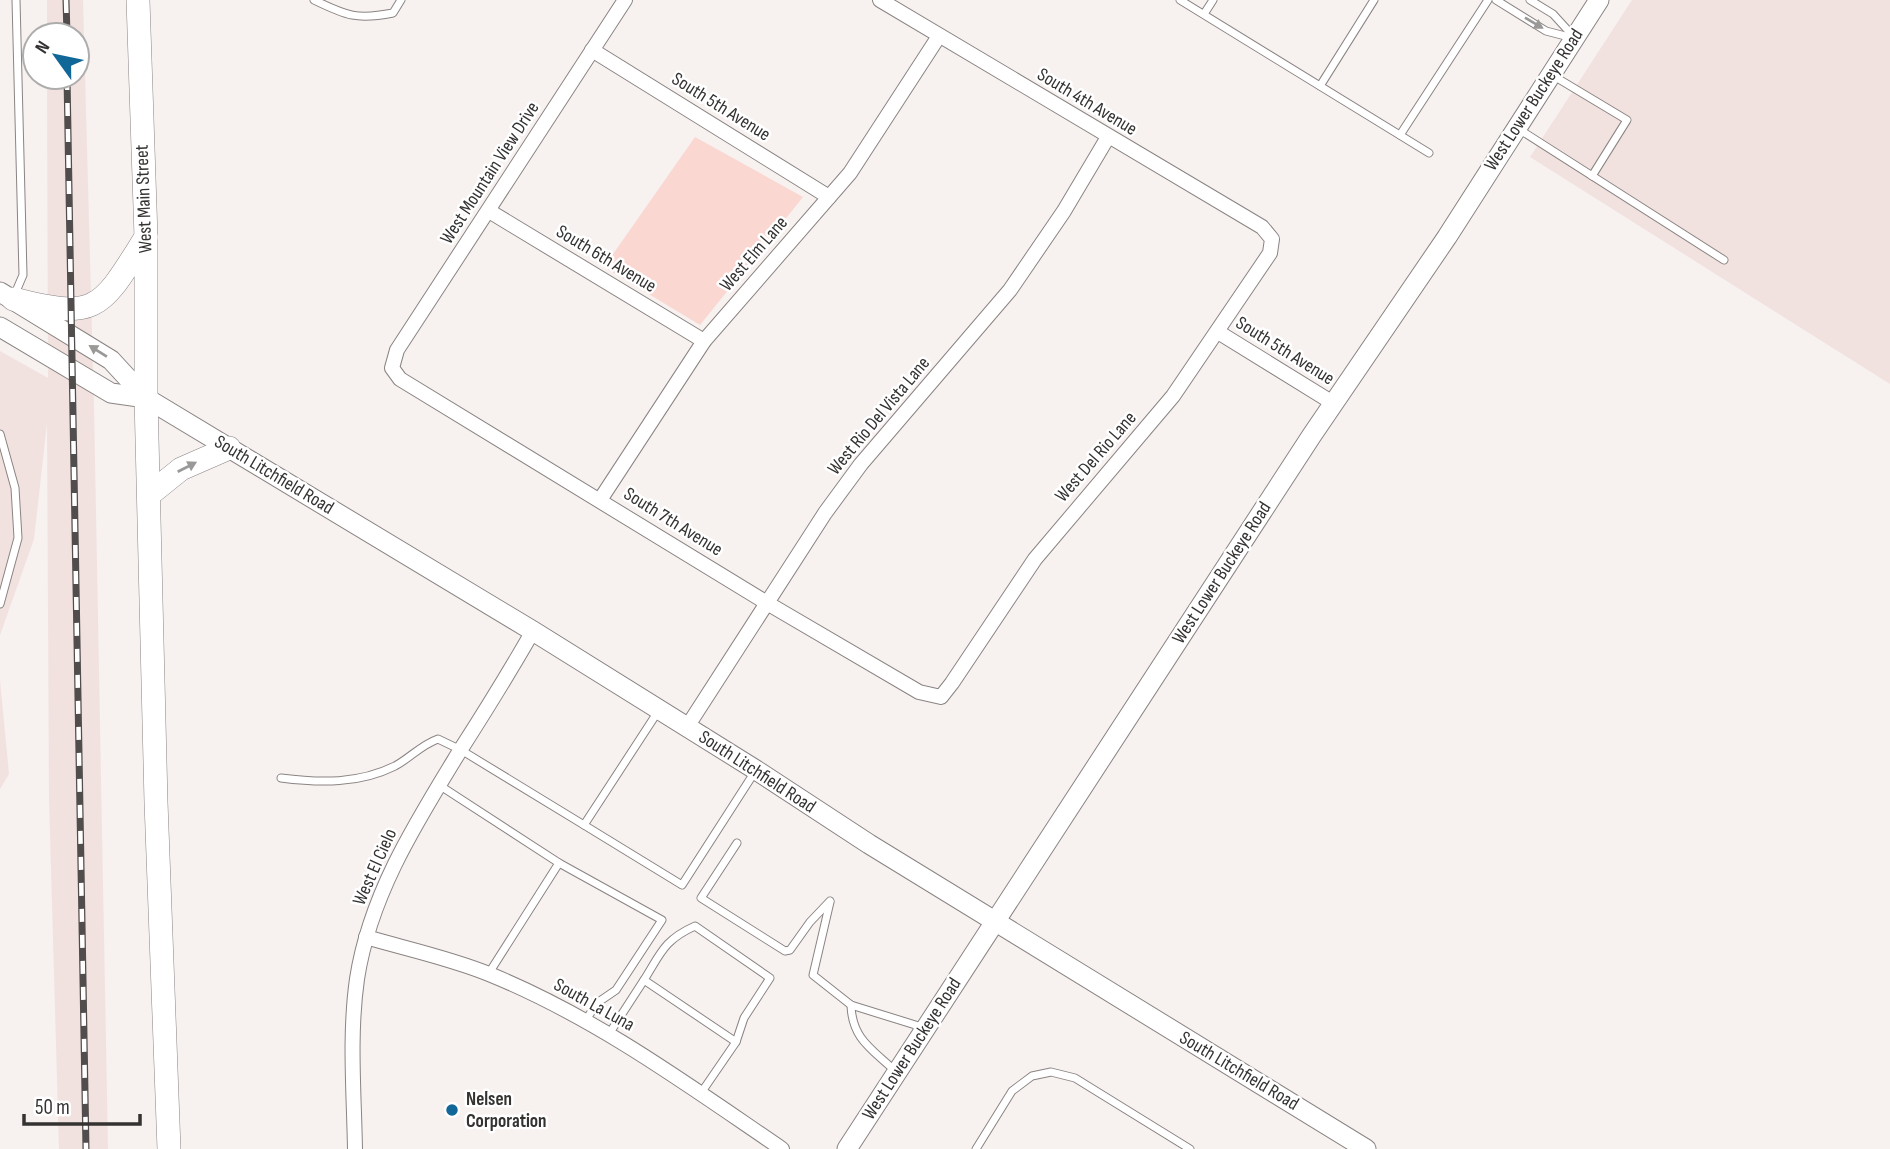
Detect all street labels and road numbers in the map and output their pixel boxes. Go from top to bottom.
street label: West Lower Buckeye Road [1480,25,1588,175]
street label: South 4th Avenue [1033,63,1141,141]
street label: South 5th Avenue [667,68,775,146]
street label: West Mountain View Drive [435,98,545,248]
street label: West Main Street [131,144,157,254]
street label: West Elm Lane [715,212,793,296]
street label: South 6th Avenue [552,220,660,298]
street label: South 5th Avenue [1231,312,1339,390]
street label: West Rio Del Vista Lane [823,352,935,480]
street label: West Del Rio Lane [1051,407,1141,507]
street label: South Litchfield Road [210,430,338,520]
street label: South 7th Avenue [619,483,727,561]
street label: West Lower Buckeye Road [1168,498,1276,648]
street label: South Litchfield Road [694,726,820,818]
street label: West El Cielo [348,825,402,909]
street label: South La Luna [550,973,638,1037]
street label: West Lower Buckeye Road [858,974,966,1124]
street label: South Litchfield Road [1175,1026,1303,1116]

